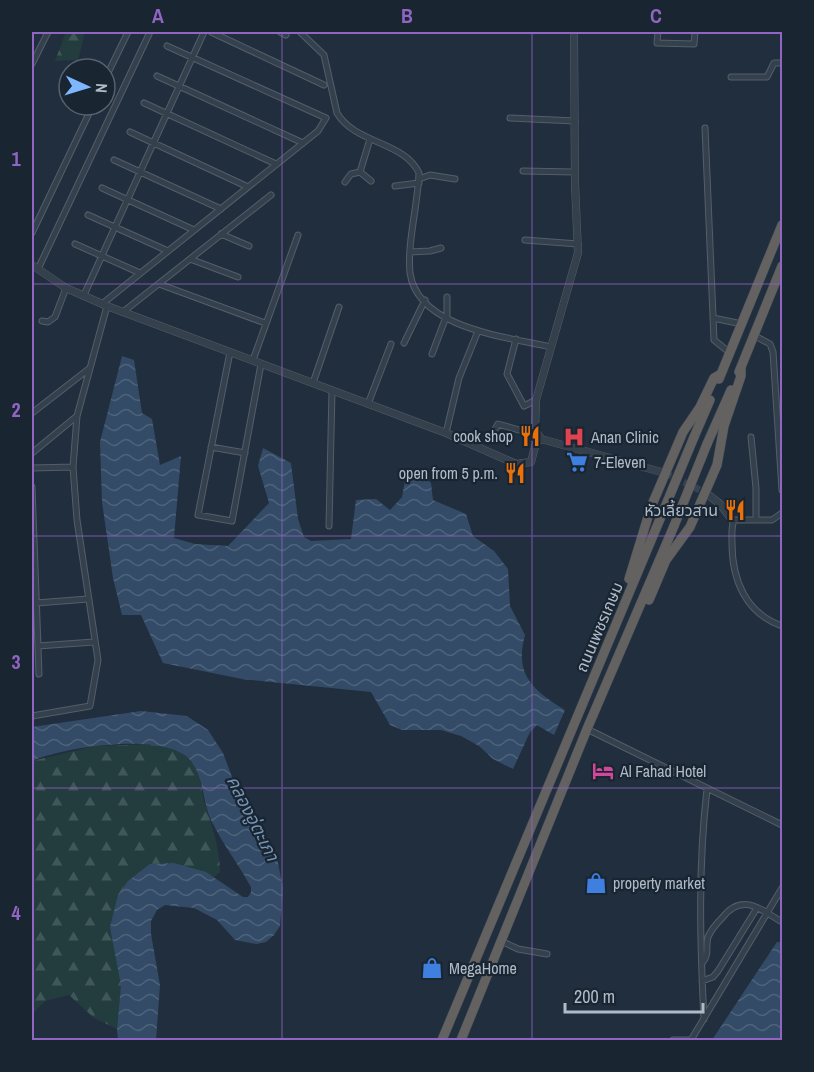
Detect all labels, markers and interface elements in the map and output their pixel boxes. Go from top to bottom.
text: A [152,2,164,29]
text: B [401,2,413,29]
text: C [650,2,662,29]
north arrow [57,57,117,117]
text: N [91,83,113,94]
text: 1 [11,145,21,172]
text: 2 [11,396,21,423]
restaurant icon: cook shop [518,424,542,448]
place label: cook shop [453,425,513,447]
hospital icon: Anan Clinic [562,425,586,449]
place label: Anan Clinic [590,426,659,448]
supermarket icon: 7-Eleven [565,450,589,474]
place label: 7-Eleven [594,451,646,473]
restaurant icon: open from 5 p.m. [503,461,527,485]
place label: open from 5 p.m. [399,462,498,484]
restaurant icon: หัวเลี้ยวสาน [723,498,747,522]
place label: หัวเลี้ยวสาน [644,499,718,521]
street label: ถนนเพชรเกษม [570,579,628,675]
text: 3 [11,648,21,675]
hotel icon: Al Fahad Hotel [591,759,615,783]
place label: Al Fahad Hotel [619,760,706,782]
water label: คลองอู่ตะเภา [221,771,285,866]
shop icon: property market [584,871,608,895]
place label: property market [613,872,705,894]
text: 4 [11,899,21,926]
shop icon: MegaHome [420,956,444,980]
place label: MegaHome [449,957,517,979]
scale bar [565,976,703,1014]
text: 200 m [574,984,615,1009]

